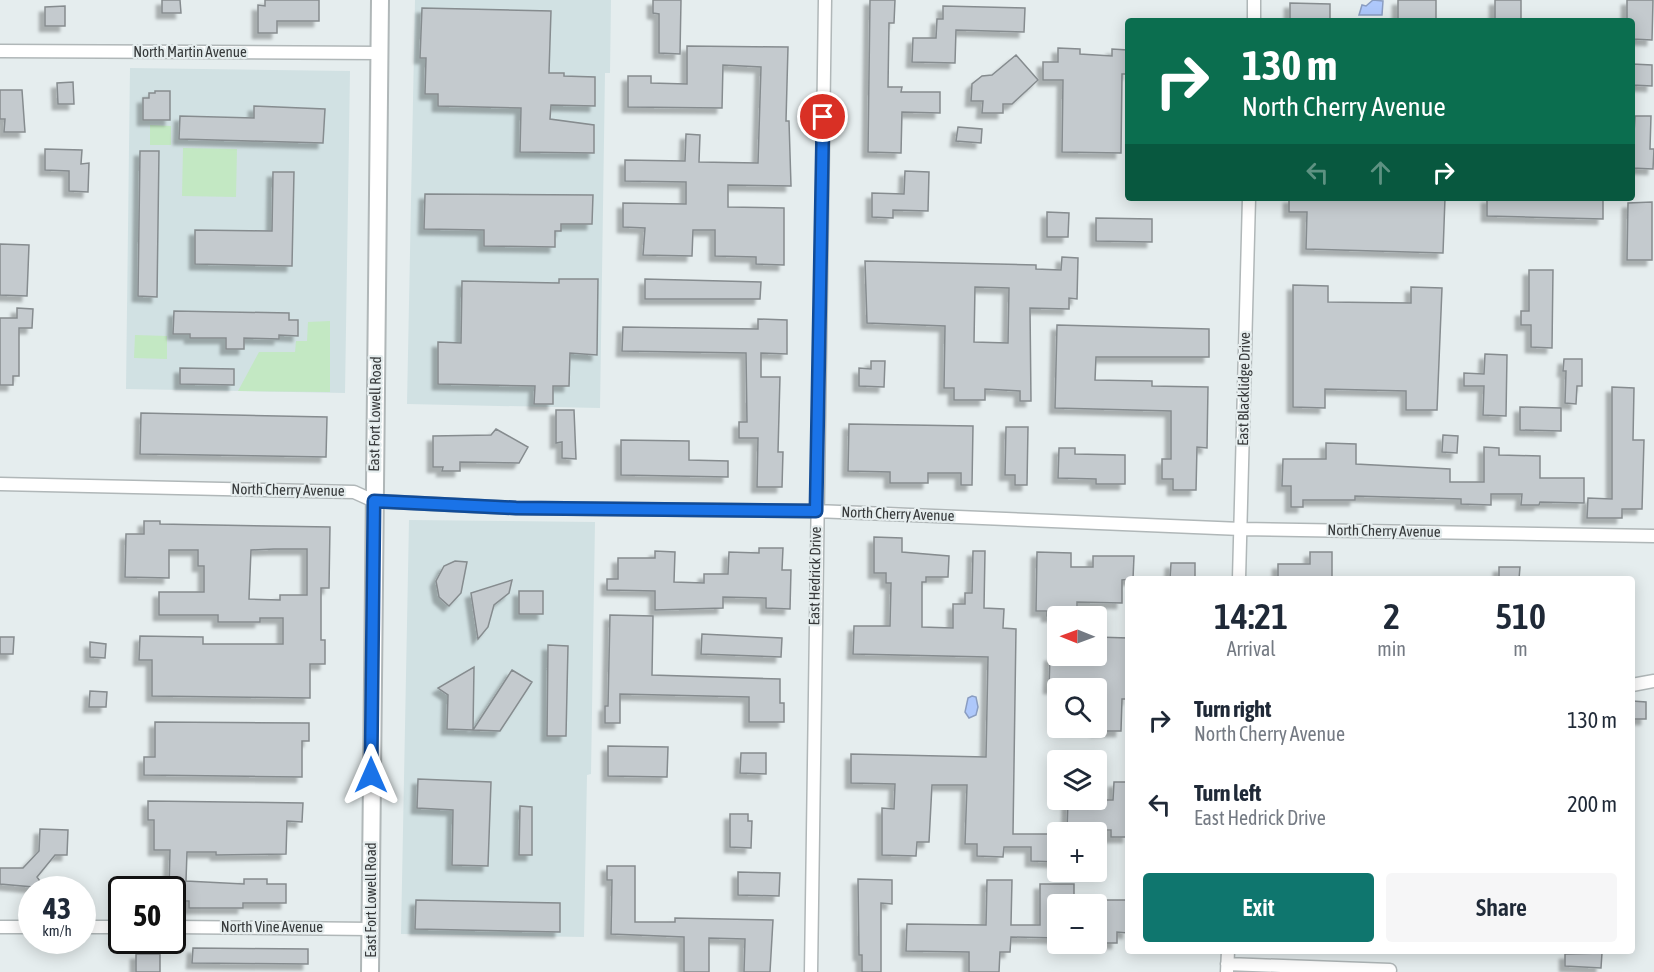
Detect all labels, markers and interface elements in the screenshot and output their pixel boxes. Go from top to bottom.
text: 130 m [1242,41,1337,89]
icon: right [1143,42,1221,120]
street label: North Martin Avenue [133,43,247,60]
pin [797,91,848,142]
text: North Cherry Avenue [1242,91,1446,122]
icon: arrive [806,100,839,133]
icon: left [1301,156,1334,189]
icon: ahead [1364,156,1397,189]
icon: right [1427,156,1460,189]
street label: East Blacklidge Drive [1234,332,1253,446]
street label: East Fort Lowell Road [365,356,384,472]
street label: North Cherry Avenue [231,480,345,499]
street label: North Cherry Avenue [841,503,955,524]
street label: North Cherry Avenue [1327,521,1441,540]
street label: East Hedrick Drive [805,526,824,626]
text: 14:21 [1214,595,1288,637]
text: 2 [1383,595,1400,637]
text: 510 [1495,595,1546,637]
north arrow [1047,606,1107,666]
map controls [1047,606,1107,954]
text: Arrival [1227,637,1276,660]
text: min [1377,637,1406,660]
text: m [1513,637,1528,660]
button: search [1047,678,1107,738]
text: Turn right [1194,696,1271,722]
icon: right [1143,704,1176,737]
text: 130 m [1567,707,1617,733]
text: North Cherry Avenue [1194,722,1345,745]
position arrow [339,743,403,807]
button: layers [1047,750,1107,810]
text: Turn left [1194,780,1261,806]
icon: left [1143,788,1176,821]
text: 200 m [1567,791,1617,817]
text: East Hedrick Drive [1194,806,1326,829]
button: + [1047,822,1107,882]
street label: East Fort Lowell Road [362,842,379,958]
button: Exit [1143,873,1374,942]
button: Share [1386,873,1617,942]
speed limit sign: 50 [108,876,186,954]
text: 43 [43,891,71,925]
button: − [1047,894,1107,954]
street label: North Vine Avenue [221,918,323,935]
text: km/h [42,922,72,939]

